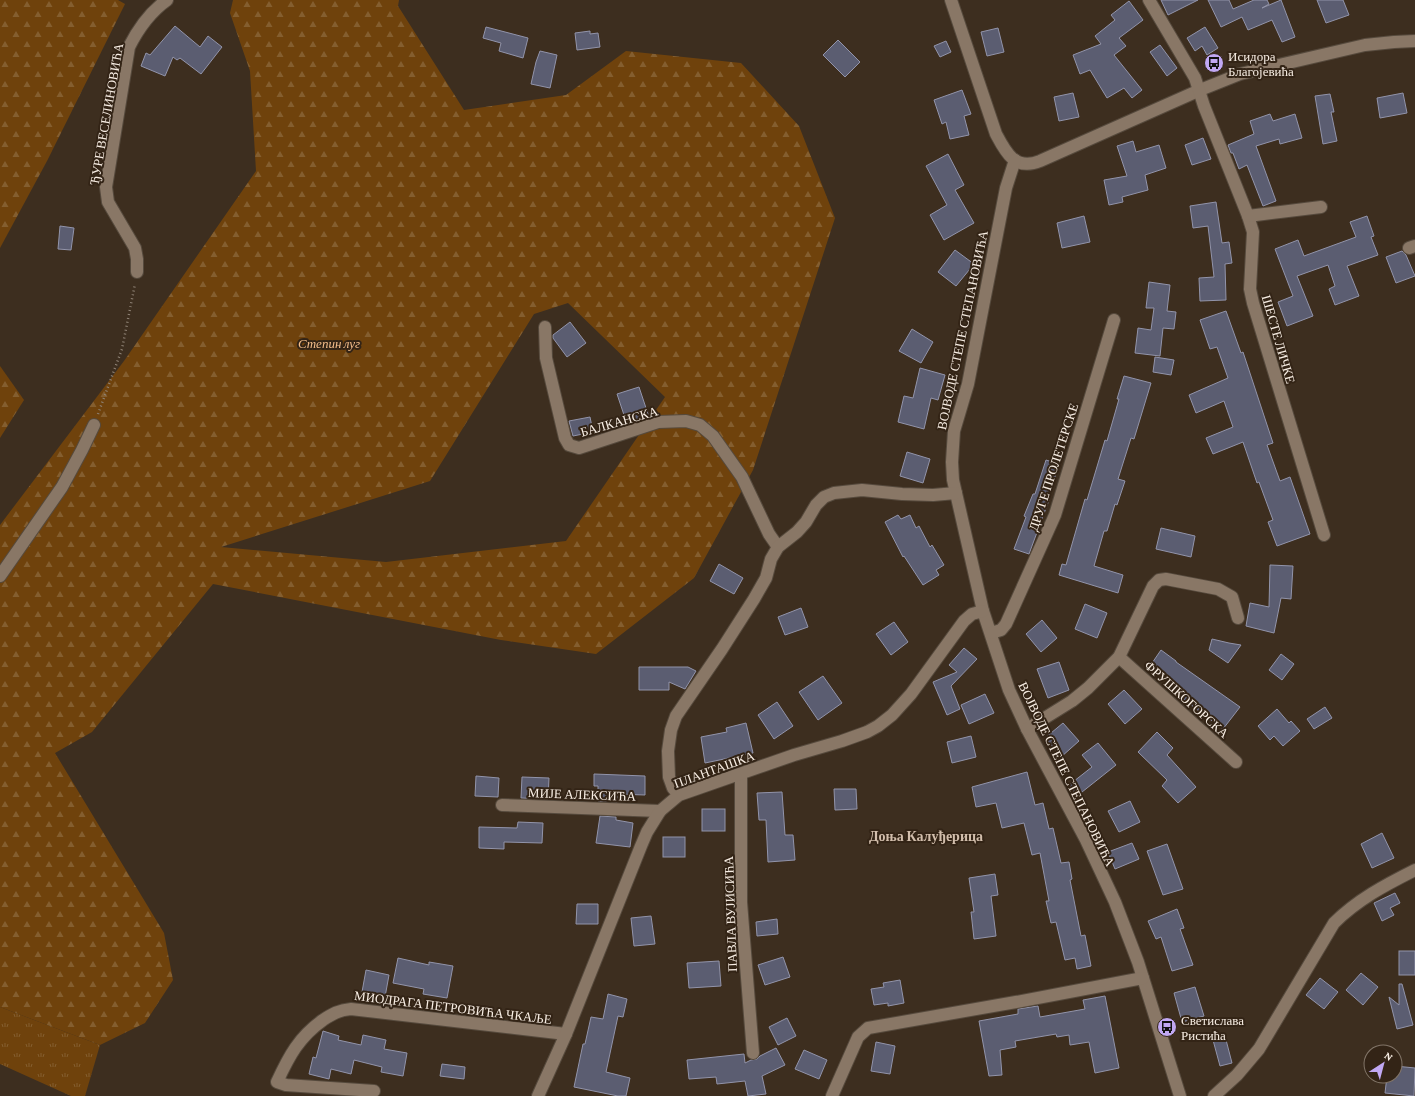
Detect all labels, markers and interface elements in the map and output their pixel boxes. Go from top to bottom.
street label: ЂУРЕ ВЕСЕЛИНОВИЋА [87,41,126,186]
place label: Исидора Благојевића [1228,49,1294,79]
bus stop icon: Исидора Благојевића [1203,52,1225,74]
street label: ВОЈВОДЕ СТЕПЕ СТЕПАНОВИЋА [934,229,991,431]
street label: ШЕСТЕ ЛИЧКЕ [1259,293,1298,385]
park label: Степин луг [298,336,360,351]
street label: ДРУГЕ ПРОЛЕТЕРСКЕ [1026,401,1081,533]
street label: БАЛКАНСКА [579,403,660,440]
street label: ФРУШКОГОРСКА [1142,658,1232,741]
street label: ВОЈВОДЕ СТЕПЕ СТЕПАНОВИЋА [1015,680,1118,869]
street label: ПЛАНТАШКА [672,748,757,791]
street label: МИЈЕ АЛЕКСИЋА [528,785,637,804]
district label: Доња Калуђерица [869,828,983,844]
street label: ПАВЛА ВУЈИСИЋА [721,855,740,972]
street label: МИОДРАГА ПЕТРОВИЋА ЧКАЉЕ [353,988,553,1027]
place label: Светислава Ристића [1181,1013,1244,1043]
bus stop icon: Светислава Ристића [1156,1016,1178,1038]
north arrow [1363,1044,1403,1084]
text: N [1382,1049,1396,1063]

